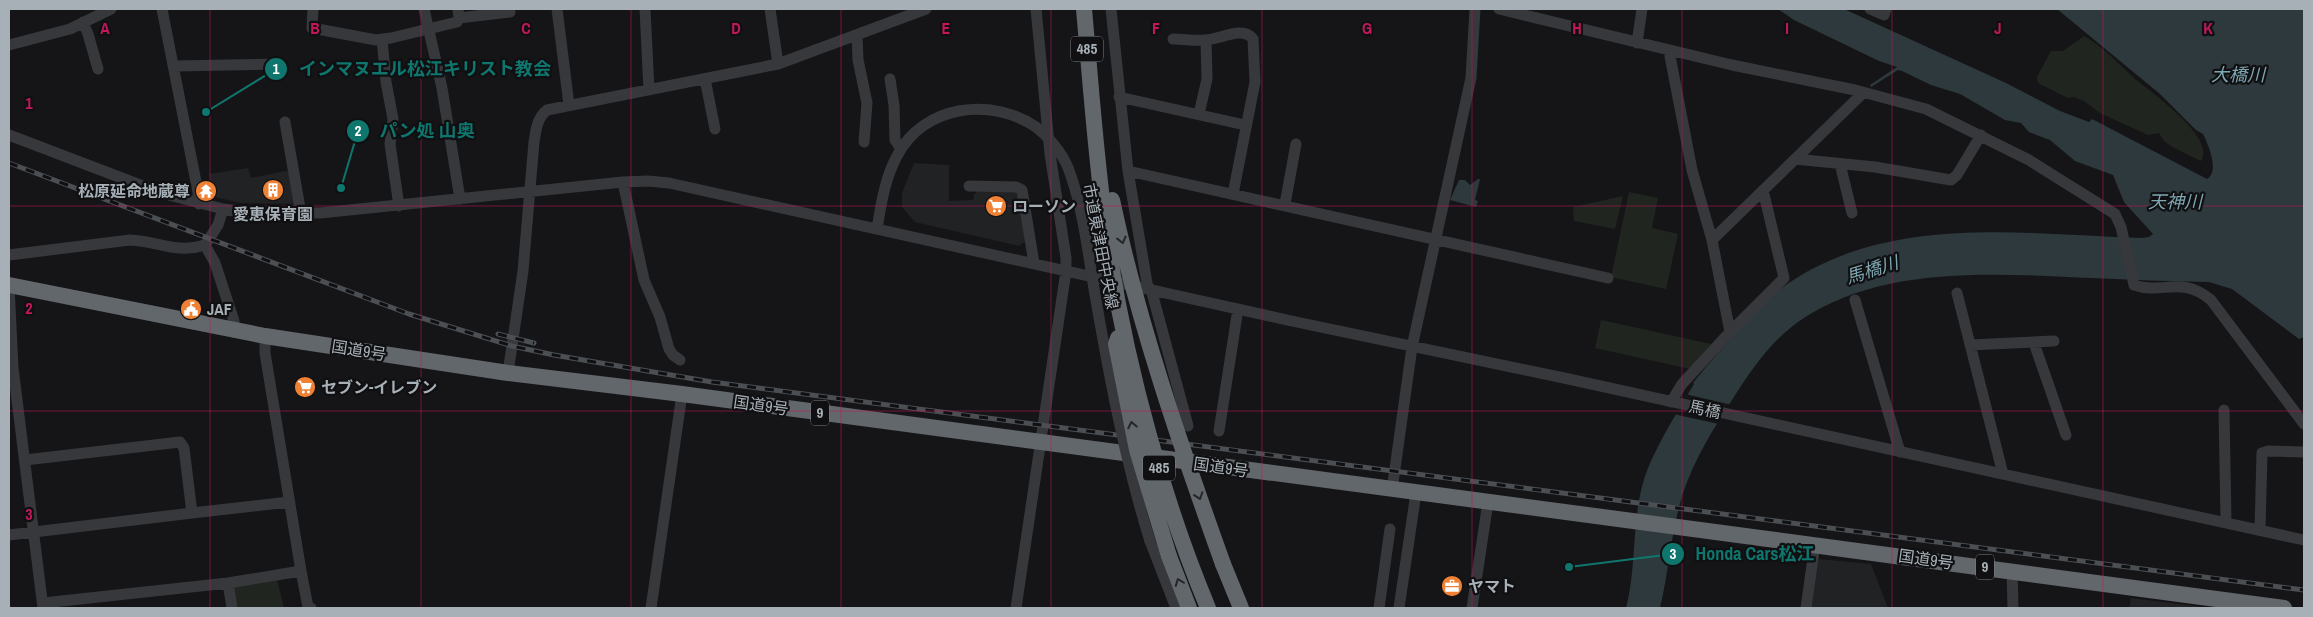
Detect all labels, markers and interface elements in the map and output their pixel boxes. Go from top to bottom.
text: A [100,17,110,39]
text: B [310,17,320,39]
text: C [521,17,531,39]
text: D [731,17,741,39]
text: E [942,17,951,39]
text: F [1152,17,1160,39]
text: G [1362,17,1372,39]
text: H [1572,17,1582,39]
text: I [1785,17,1789,39]
text: J [1994,17,2002,39]
text: K [2203,17,2213,39]
road number: 485 [1071,36,1103,62]
callout: インマヌエル松江キリスト教会 [264,53,561,86]
text: インマヌエル松江キリスト教会 [299,56,551,81]
text: 1 [273,58,280,79]
water label: 大橋川 [2211,62,2267,87]
text: 1 [25,92,33,114]
callout: パン処 山奥 [345,114,484,147]
text: パン処 山奥 [379,118,475,143]
text: 2 [355,120,362,141]
building icon: 愛恵保育園 [261,178,285,202]
temple icon: 松原延命地蔵尊 [194,179,218,203]
place label: 松原延命地蔵尊 [78,180,190,202]
street label: 市道東津田中央線 [1078,181,1124,311]
water label: 天神川 [2148,189,2204,214]
supermarket icon: ローソン [984,194,1008,218]
place label: ローソン [1012,195,1076,217]
place label: 愛恵保育園 [233,203,313,225]
one-way arrow [1116,236,1126,244]
water label: 馬橋川 [1842,249,1903,289]
text: 2 [25,297,33,319]
public building icon: JAF [179,297,203,321]
place label: JAF [207,298,232,320]
street label: 国道9号 [330,335,388,365]
supermarket icon: セブン-イレブン [293,375,317,399]
place label: セブン-イレブン [321,376,437,398]
street label: 国道9号 [732,390,790,420]
street label: 馬橋 [1687,395,1723,423]
road number: 9 [811,400,829,426]
one-way arrow [1127,421,1137,430]
street label: 国道9号 [1192,452,1250,482]
road number: 485 [1143,456,1175,480]
one-way arrow [1193,491,1203,500]
text: 3 [25,503,33,525]
callout: Honda Cars松江 [1661,538,1825,571]
text: Honda Cars松江 [1696,541,1814,566]
text: 3 [1670,543,1677,564]
street label: 国道9号 [1897,544,1955,574]
road number: 9 [1976,554,1994,580]
office icon: ヤマト [1440,574,1464,598]
place label: ヤマト [1468,575,1516,597]
one-way arrow [1174,579,1184,587]

